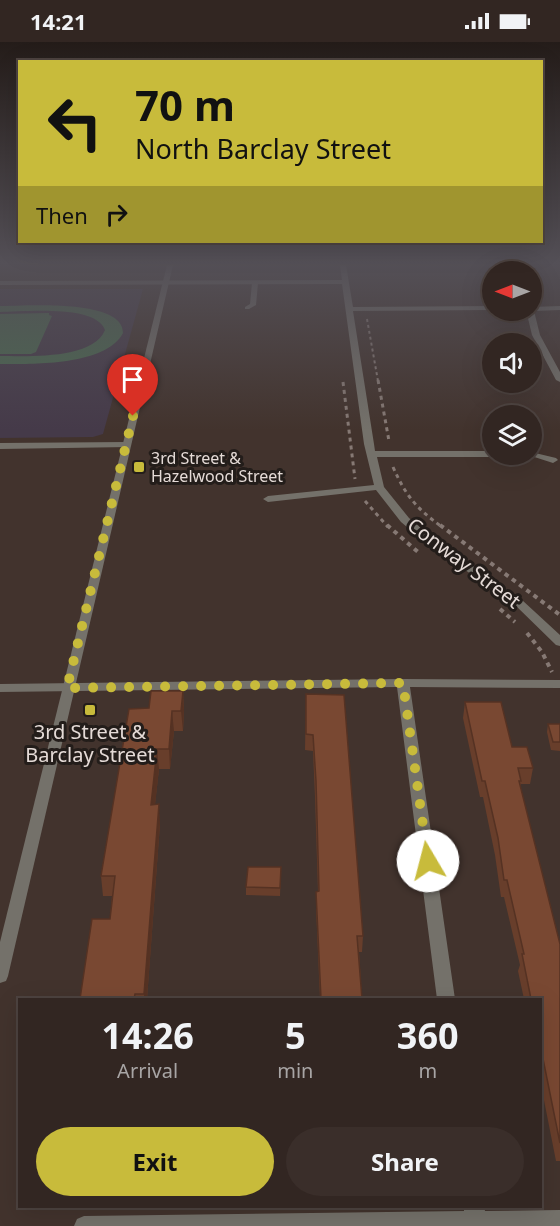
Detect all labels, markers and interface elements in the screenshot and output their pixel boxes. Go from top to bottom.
text: 14:21 [30,6,87,36]
text: 70 m [135,76,235,133]
icon: left [36,84,114,162]
text: North Barclay Street [135,130,391,167]
icon: right [100,198,133,231]
text: Then [36,200,88,230]
north arrow [482,261,542,321]
map controls [482,261,542,465]
button: sound [482,333,542,393]
pin [107,354,158,416]
icon: arrive [116,363,149,396]
button: layers [482,405,542,465]
place label: 3rd Street & Hazelwood Street [151,447,283,487]
marker: 3rd Street & Hazelwood Street [132,460,146,474]
street label: Conway Street [402,511,526,614]
marker: 3rd Street & Barclay Street [83,703,97,717]
place label: 3rd Street & Barclay Street [25,718,155,768]
position arrow [396,829,460,893]
text: 14:26 [101,1011,194,1060]
text: 5 [285,1011,306,1060]
text: 360 [397,1011,459,1060]
text: Arrival [117,1057,178,1084]
text: min [277,1057,313,1084]
text: m [418,1057,437,1084]
button: Exit [36,1127,274,1196]
button: Share [286,1127,524,1196]

